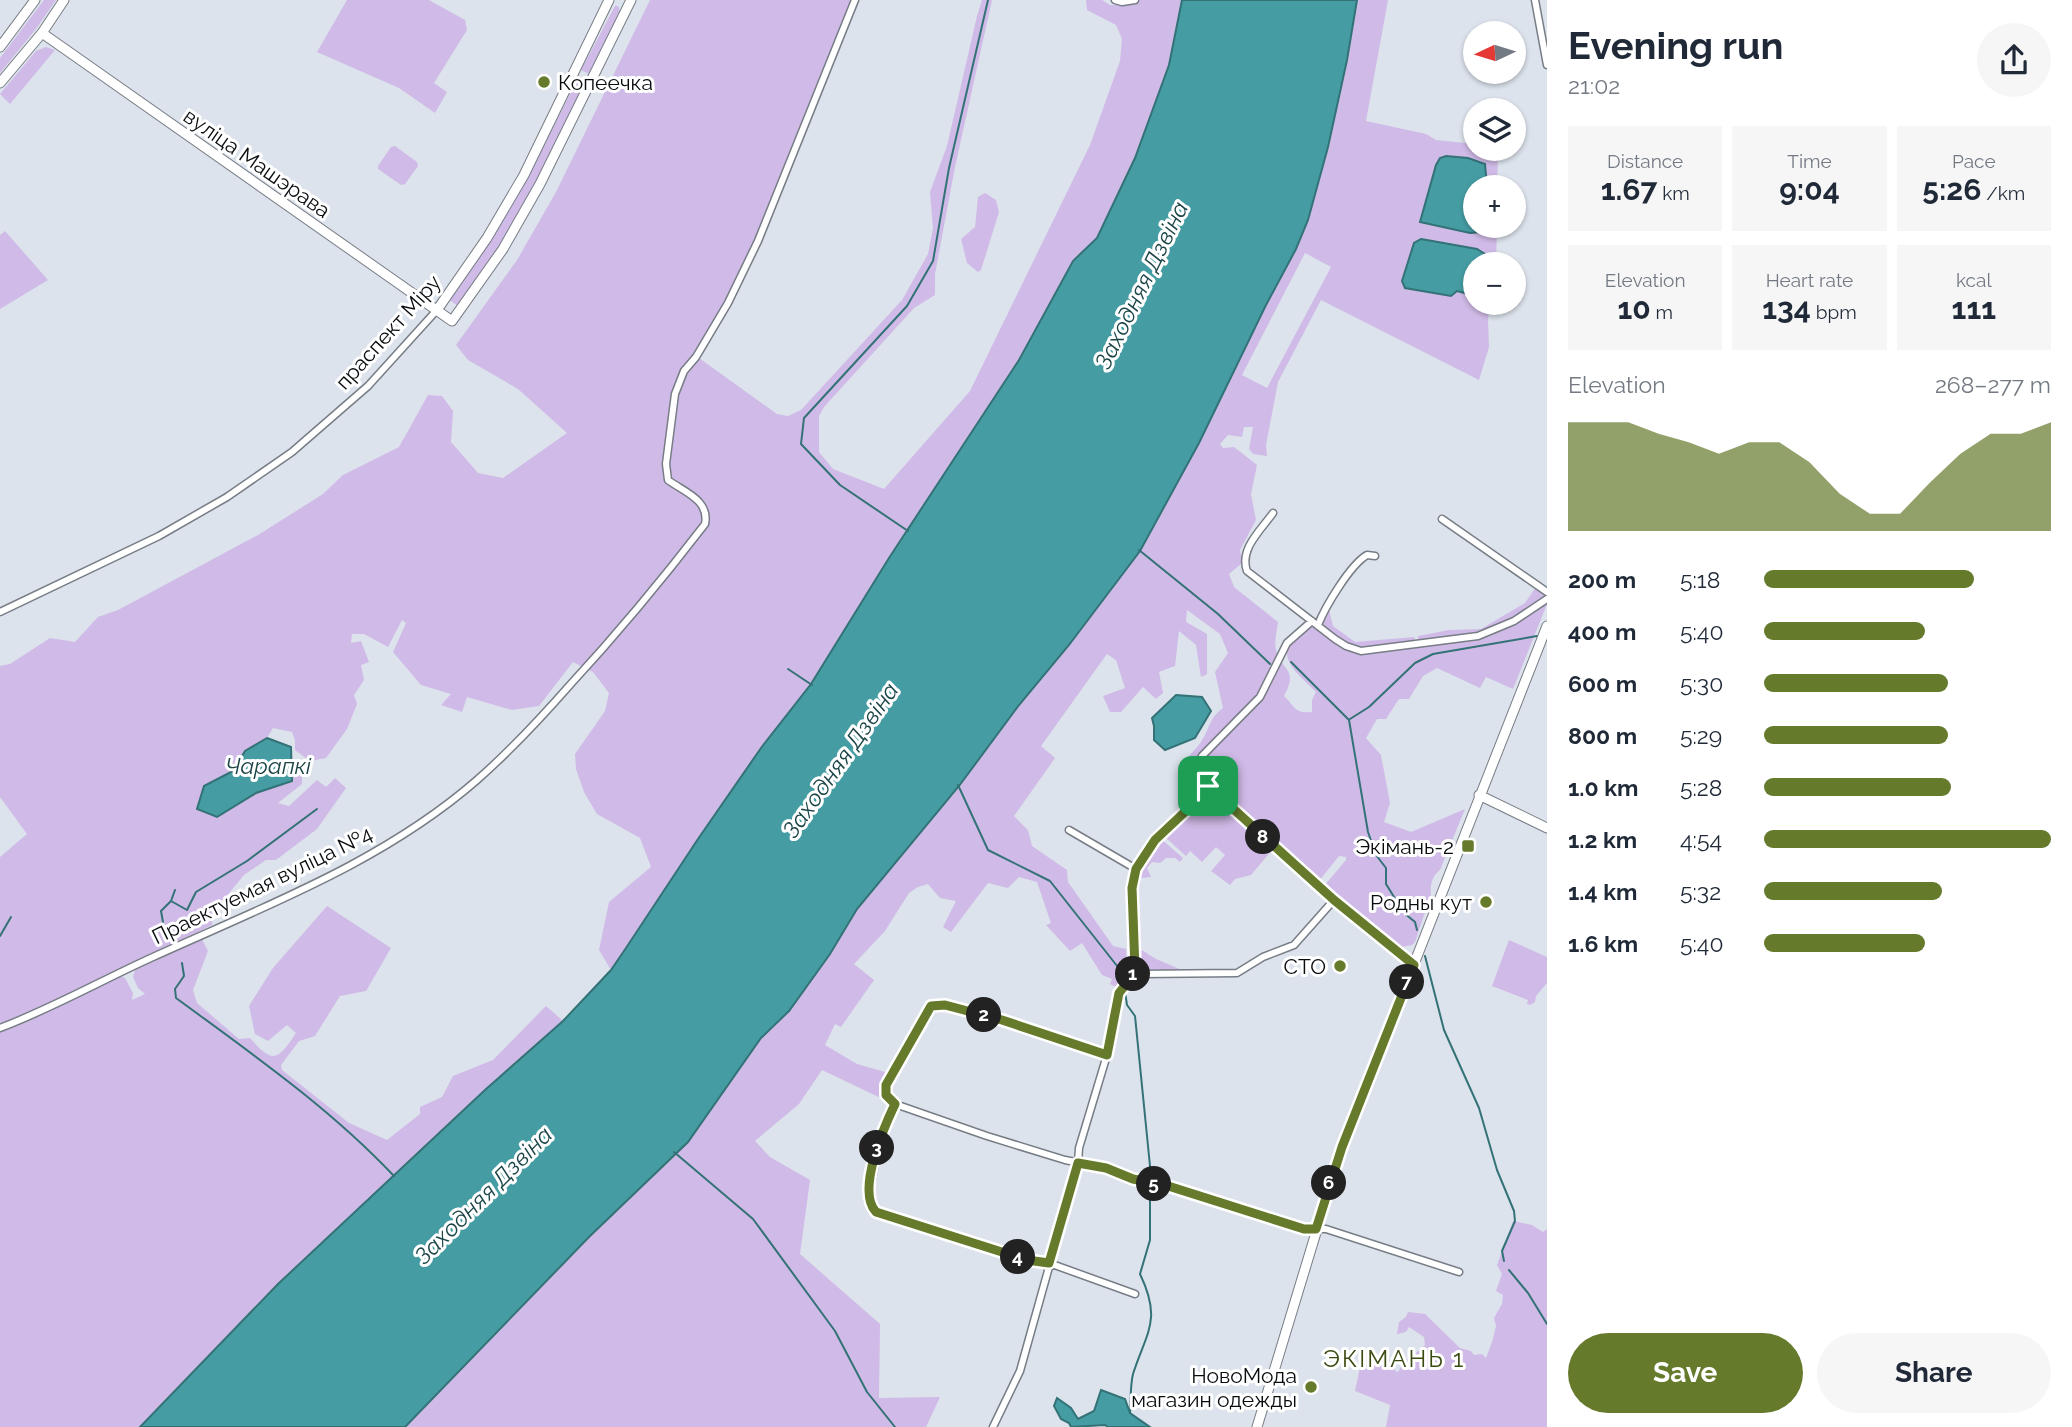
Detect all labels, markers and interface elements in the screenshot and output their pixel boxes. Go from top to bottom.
north arrow [1463,21,1526,84]
map controls [1463,21,1526,315]
text: Evening run [1568,23,1783,68]
button: share [1977,23,2051,97]
place label: Копеечка [558,70,653,95]
text: 21:02 [1568,72,1620,99]
marker: Копеечка [536,74,552,90]
button: layers [1463,98,1526,161]
street label: вуліца Машэрава [179,103,335,223]
text: Distance [1607,150,1683,172]
text: Time [1787,150,1832,172]
text: Pace [1952,150,1996,172]
text: 1.67 [1601,172,1657,207]
text: 9:04 [1779,172,1840,207]
text: 5:26 [1922,172,1981,207]
button: + [1463,175,1526,238]
text: km [1657,182,1690,204]
text: /km [1981,182,2025,204]
water label: Заходняя Дзвіна [1089,197,1193,373]
button: − [1463,252,1526,315]
text: Elevation [1605,269,1686,291]
text: Heart rate [1766,269,1853,291]
text: kcal [1956,269,1992,291]
street label: праспект Міру [330,270,446,394]
text: 10 [1617,291,1651,326]
text: 134 [1762,291,1811,326]
text: 111 [1952,291,1996,326]
text: m [1651,301,1673,323]
text: bpm [1811,301,1857,323]
text: Elevation [1568,371,1666,398]
text: 268–277 m [1935,371,2051,398]
text: 200 m [1568,566,1636,593]
text: 5:18 [1680,566,1720,593]
text: 400 m [1568,618,1636,645]
text: 5:40 [1680,618,1724,645]
text: 600 m [1568,670,1637,697]
text: 5:30 [1680,670,1723,697]
water label: Заходняя Дзвіна [776,677,904,843]
text: 800 m [1568,722,1637,749]
text: 5:29 [1680,722,1722,749]
water label: Чарапкі [225,752,312,779]
pin [1178,756,1238,816]
icon: arrive [1189,767,1227,805]
text: 1.0 km [1568,774,1638,801]
text: 5:28 [1680,774,1722,801]
pin: 8 [1246,820,1280,854]
street label: Праектуемая вуліца №4 [148,821,376,949]
text: 8 [1257,825,1268,847]
text: 1.2 km [1568,826,1637,853]
text: 4:54 [1680,826,1722,853]
place label: Экімань-2 [1355,834,1454,859]
marker: Экімань-2 [1460,838,1476,854]
text: 1.4 km [1568,878,1637,905]
text: 5:32 [1680,878,1721,905]
place label: Родны кут [1370,890,1472,915]
marker: Родны кут [1478,894,1494,910]
text: 1.6 km [1568,930,1638,957]
text: 5:40 [1680,930,1724,957]
place label: СТО [1284,954,1326,979]
pin: 1 [1116,956,1150,992]
marker: СТО [1332,958,1348,974]
text: 1 [1128,962,1137,984]
pin: 7 [1390,964,1424,1000]
text: 7 [1401,970,1412,992]
pin: 2 [967,998,1002,1032]
text: 2 [978,1003,989,1025]
water label: Заходняя Дзвіна [409,1121,557,1269]
pin: 3 [860,1130,894,1166]
text: 3 [871,1136,882,1158]
pin: 5 [1136,1166,1172,1202]
pin: 6 [1312,1166,1346,1200]
text: 6 [1323,1171,1334,1193]
text: 5 [1148,1172,1159,1194]
pin: 4 [1000,1240,1036,1274]
text: 4 [1012,1245,1023,1267]
button: Save [1568,1333,1803,1413]
button: Share [1817,1333,2051,1413]
district label: ЭКІМАНЬ 1 [1323,1344,1465,1373]
place label: НовоМода магазин одежды [1131,1363,1297,1412]
marker: НовоМода магазин одежды [1303,1379,1319,1395]

